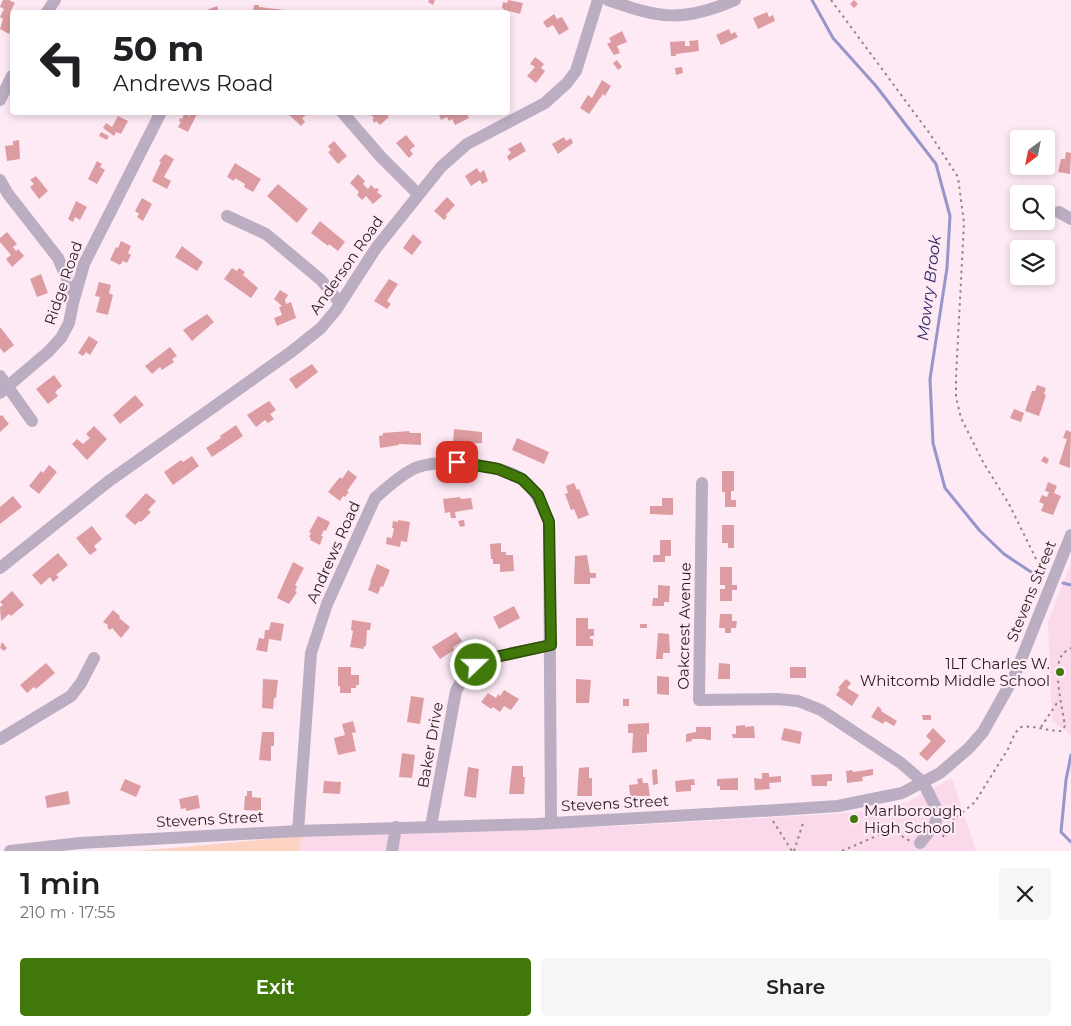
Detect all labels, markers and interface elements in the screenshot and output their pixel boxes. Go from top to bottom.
text: 50 m [113,27,204,70]
icon: left [30,30,95,95]
text: Andrews Road [113,70,273,97]
north arrow [1010,130,1055,175]
map controls [1010,130,1055,285]
button: search [1010,185,1055,230]
street label: Anderson Road [305,212,387,318]
water label: Mowry Brook [913,233,945,342]
street label: Ridge Road [40,239,86,327]
button: layers [1010,240,1055,285]
pin [436,441,478,483]
icon: arrive [443,448,471,476]
street label: Andrews Road [302,498,364,606]
street label: Stevens Street [1002,538,1060,644]
street label: Oakcrest Avenue [673,562,695,690]
position arrow [449,638,501,690]
place label: 1LT Charles W. Whitcomb Middle School [860,654,1050,690]
marker: 1LT Charles W. Whitcomb Middle School [1054,666,1066,678]
street label: Baker Drive [413,700,447,790]
street label: Stevens Street [561,791,669,815]
place label: Marlborough High School [864,801,962,837]
street label: Stevens Street [156,807,264,831]
marker: Marlborough High School [848,813,860,825]
text: 1 min [20,865,101,902]
button: close [999,868,1051,920]
text: 210 m · 17:55 [20,903,115,922]
button: Exit [20,958,531,1016]
button: Share [541,958,1051,1016]

